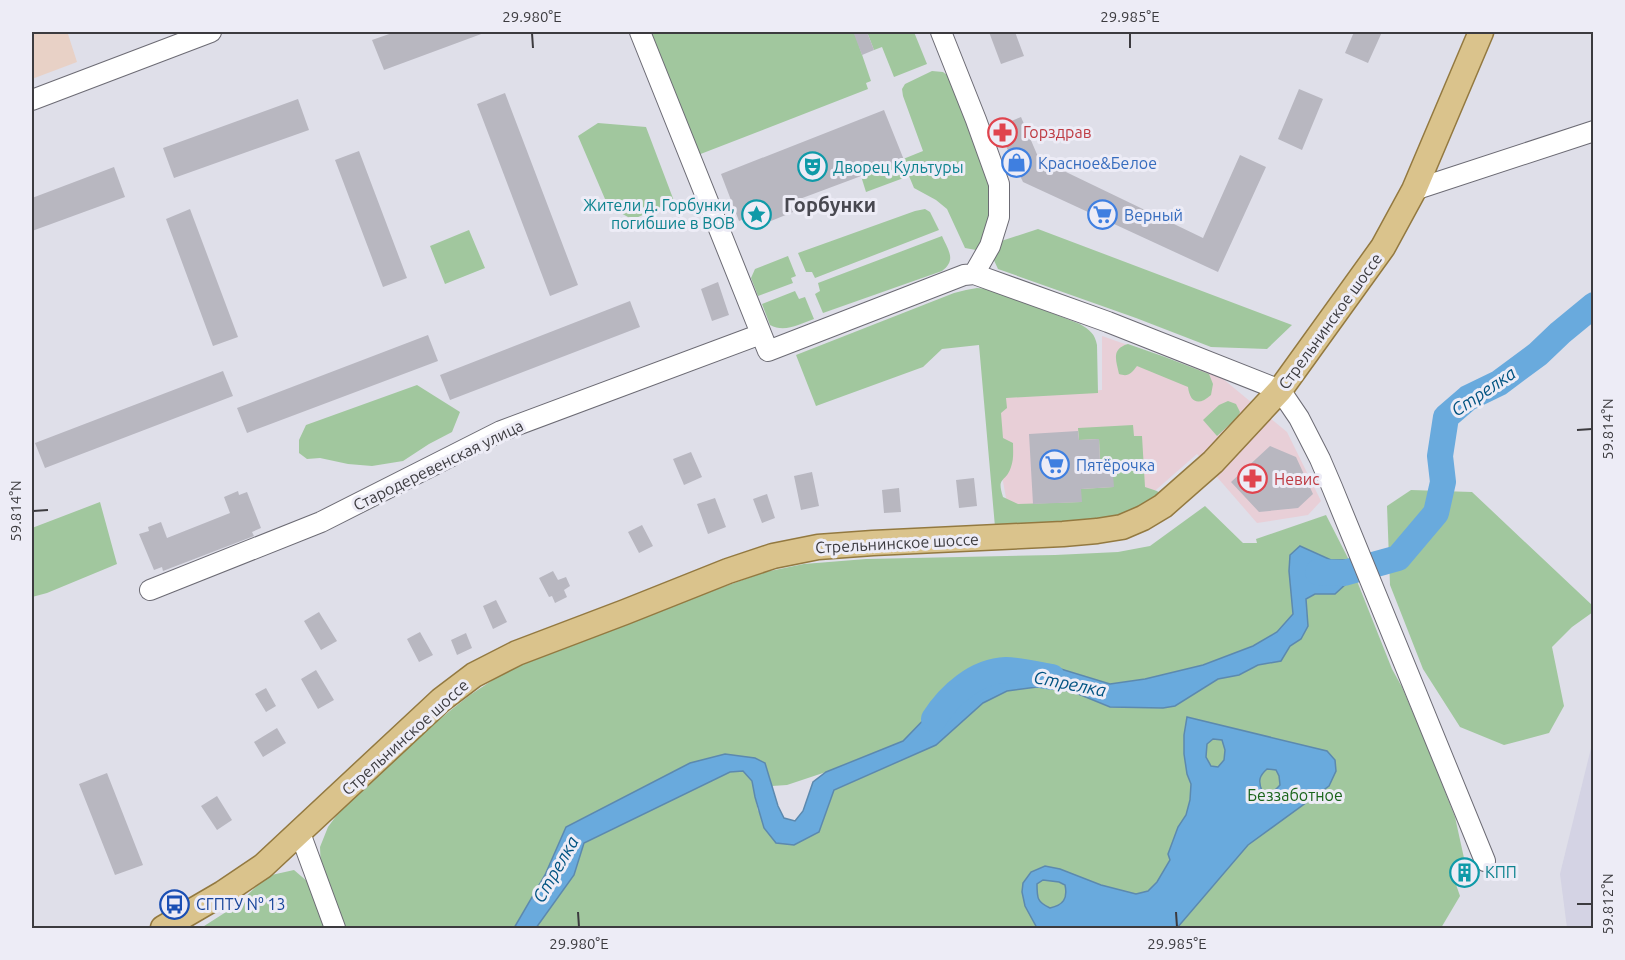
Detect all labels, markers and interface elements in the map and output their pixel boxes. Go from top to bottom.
text: 29.980°E [502,8,562,25]
text: 29.985°E [1100,8,1160,25]
pharmacy icon: Горздрав [986,116,1018,148]
place label: Горздрав [1023,123,1092,141]
shop icon: Красное&Белое [1001,147,1033,179]
theatre icon: Дворец Культуры [796,151,828,183]
place label: Красное&Белое [1038,154,1157,172]
place label: Дворец Культуры [833,158,964,176]
district label: Горбунки [784,193,876,216]
place label: Жители д. Горбунки, погибшие в ВОВ [583,196,735,232]
place icon: Жители д. Горбунки, погибшие в ВОВ [740,198,772,230]
supermarket icon: Верный [1087,199,1119,231]
place label: Верный [1124,206,1183,224]
street label: Стрельнинское шоссе [1275,249,1385,393]
water label: Стрелка [1447,362,1519,420]
text: 59.814°N [1599,398,1616,460]
street label: Стародеревенская улица [350,416,526,514]
supermarket icon: Пятёрочка [1039,449,1071,481]
place label: Пятёрочка [1076,456,1155,474]
pharmacy icon: Невис [1237,463,1269,495]
place label: Невис [1274,470,1320,488]
text: 59.814°N [7,480,24,542]
street label: Стрельнинское шоссе [815,530,979,556]
water label: Стрелка [1032,666,1108,700]
street label: Стрельнинское шоссе [338,675,472,799]
park label: Беззаботное [1247,786,1343,804]
water label: Стрелка [528,832,582,906]
building icon: КПП [1448,856,1480,888]
place label: КПП [1485,863,1517,881]
text: 59.812°N [1599,873,1616,935]
bus stop icon: СГПТУ N⁰ 13 [159,888,191,920]
place label: СГПТУ N⁰ 13 [196,895,286,913]
text: 29.980°E [549,935,609,952]
text: 29.985°E [1147,935,1207,952]

